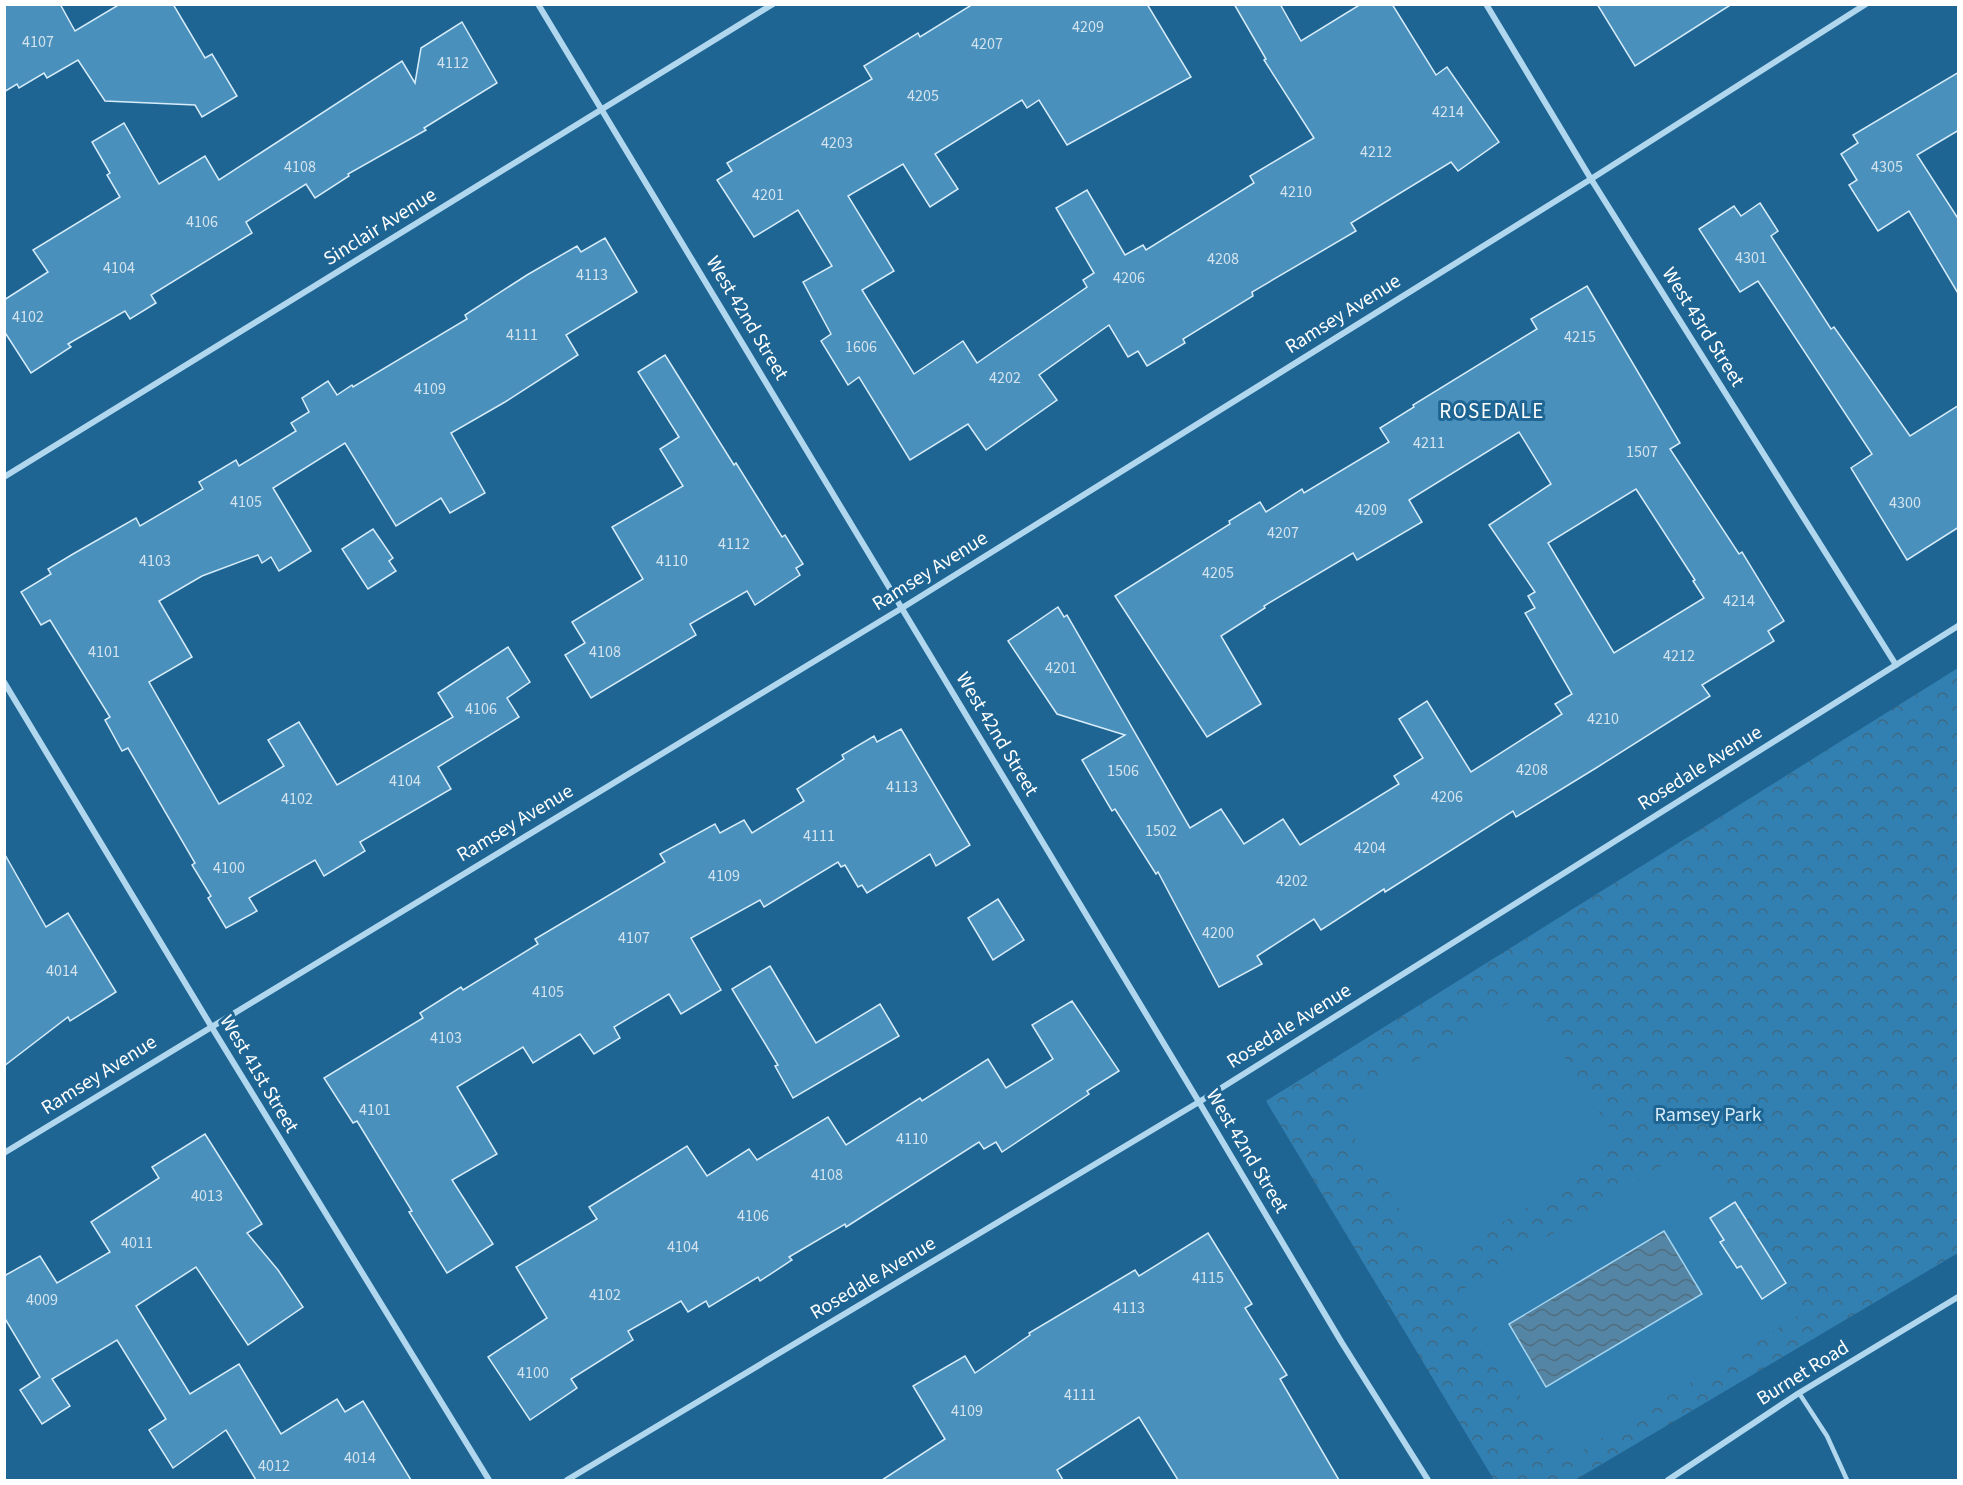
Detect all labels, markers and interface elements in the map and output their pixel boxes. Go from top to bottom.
house number: 4209 [1072,16,1104,38]
house number: 4107 [22,31,54,53]
house number: 4207 [971,33,1003,55]
house number: 4112 [437,52,469,74]
house number: 4205 [907,85,939,107]
house number: 4214 [1432,101,1464,123]
house number: 4203 [821,132,853,154]
house number: 4212 [1360,141,1392,163]
house number: 4108 [284,156,316,178]
house number: 4305 [1871,156,1903,178]
street label: Sinclair Avenue [318,181,442,273]
house number: 4210 [1280,181,1312,203]
house number: 4201 [752,184,784,206]
house number: 4106 [186,211,218,233]
house number: 4301 [1735,247,1767,269]
house number: 4208 [1207,248,1239,270]
street label: West 42nd Street [699,251,795,386]
house number: 4104 [103,257,135,279]
street label: West 43rd Street [1655,262,1751,392]
house number: 4113 [576,264,608,286]
house number: 4206 [1113,267,1145,289]
street label: Ramsey Avenue [1280,267,1406,361]
house number: 4102 [12,306,44,328]
house number: 4111 [506,324,538,346]
house number: 4215 [1564,326,1596,348]
house number: 1606 [845,336,877,358]
house number: 4202 [989,367,1021,389]
house number: 4109 [414,378,446,400]
district label: ROSEDALE [1439,396,1545,426]
house number: 4211 [1413,432,1445,454]
house number: 1507 [1626,441,1658,463]
house number: 4105 [230,491,262,513]
house number: 4300 [1889,492,1921,514]
house number: 4209 [1355,499,1387,521]
house number: 4207 [1267,522,1299,544]
street label: Ramsey Avenue [867,524,993,618]
house number: 4112 [718,533,750,555]
house number: 4103 [139,550,171,572]
house number: 4110 [656,550,688,572]
house number: 4205 [1202,562,1234,584]
house number: 4214 [1723,590,1755,612]
house number: 4101 [88,641,120,663]
house number: 4108 [589,641,621,663]
house number: 4212 [1663,645,1695,667]
house number: 4201 [1045,657,1077,679]
street label: West 42nd Street [949,667,1045,802]
house number: 4106 [465,698,497,720]
house number: 4210 [1587,708,1619,730]
street label: Rosedale Avenue [1632,718,1768,818]
house number: 4208 [1516,759,1548,781]
house number: 1506 [1107,760,1139,782]
house number: 4104 [389,770,421,792]
house number: 4113 [886,776,918,798]
street label: Ramsey Avenue [451,777,579,869]
house number: 4206 [1431,786,1463,808]
house number: 4102 [281,788,313,810]
house number: 1502 [1145,820,1177,842]
house number: 4111 [803,825,835,847]
house number: 4204 [1354,837,1386,859]
house number: 4100 [213,857,245,879]
house number: 4109 [708,865,740,887]
house number: 4202 [1276,870,1308,892]
house number: 4200 [1202,922,1234,944]
house number: 4107 [618,927,650,949]
house number: 4014 [46,960,78,982]
street label: Rosedale Avenue [1221,976,1357,1076]
house number: 4105 [532,981,564,1003]
street label: West 41st Street [213,1010,305,1138]
house number: 4103 [430,1027,462,1049]
street label: Ramsey Avenue [36,1028,162,1122]
street label: West 42nd Street [1199,1084,1295,1219]
house number: 4101 [359,1099,391,1121]
park label: Ramsey Park [1654,1101,1762,1129]
house number: 4110 [896,1128,928,1150]
house number: 4108 [811,1164,843,1186]
house number: 4013 [191,1185,223,1207]
house number: 4106 [737,1205,769,1227]
street label: Rosedale Avenue [805,1229,941,1327]
house number: 4011 [121,1232,153,1254]
house number: 4104 [667,1236,699,1258]
house number: 4115 [1192,1267,1224,1289]
house number: 4102 [589,1284,621,1306]
house number: 4009 [26,1289,58,1311]
house number: 4113 [1113,1297,1145,1319]
street label: Burnet Road [1752,1334,1854,1412]
house number: 4100 [517,1362,549,1384]
house number: 4111 [1064,1384,1096,1406]
house number: 4109 [951,1400,983,1422]
house number: 4014 [344,1447,376,1469]
house number: 4012 [258,1455,290,1477]

